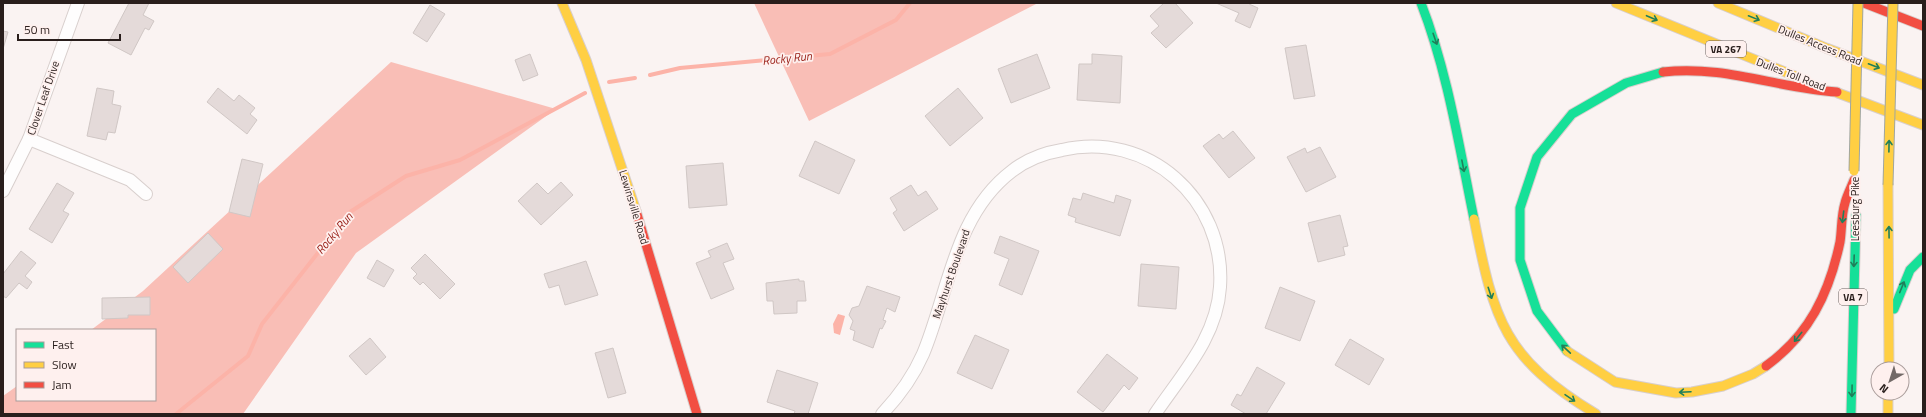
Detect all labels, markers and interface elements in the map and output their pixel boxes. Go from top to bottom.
one-way arrow [1747,14,1759,22]
one-way arrow [1645,15,1657,23]
scale bar [18,16,120,42]
text: 50 m [24,20,50,39]
street label: Dulles Access Road [1776,21,1864,69]
one-way arrow [1431,33,1439,45]
road number: VA 267 [1706,41,1746,57]
water label: Rocky Run [761,46,814,70]
street label: Dulles Toll Road [1754,53,1828,95]
street label: Clover Leaf Drive [23,58,63,137]
one-way arrow [1868,63,1880,71]
one-way arrow [1885,140,1893,153]
one-way arrow [1459,159,1467,172]
street label: Lewinsville Road [615,168,653,246]
street label: Leesburg Pike [1847,176,1863,241]
water label: Rocky Run [311,207,358,258]
one-way arrow [1839,210,1847,223]
one-way arrow [1885,226,1892,239]
street label: Mayhurst Boulevard [928,227,974,321]
one-way arrow [1850,254,1858,267]
one-way arrow [1899,281,1907,293]
one-way arrow [1486,287,1494,299]
road number: VA 7 [1839,289,1867,305]
legend [16,329,156,401]
one-way arrow [1794,331,1802,342]
text: Fast [52,335,75,354]
one-way arrow [1561,344,1571,354]
text: Slow [52,355,77,374]
north arrow [1870,361,1910,401]
text: Jam [52,375,72,394]
text: N [1876,380,1892,397]
one-way arrow [1848,384,1855,397]
one-way arrow [1679,389,1692,396]
one-way arrow [1564,394,1575,402]

